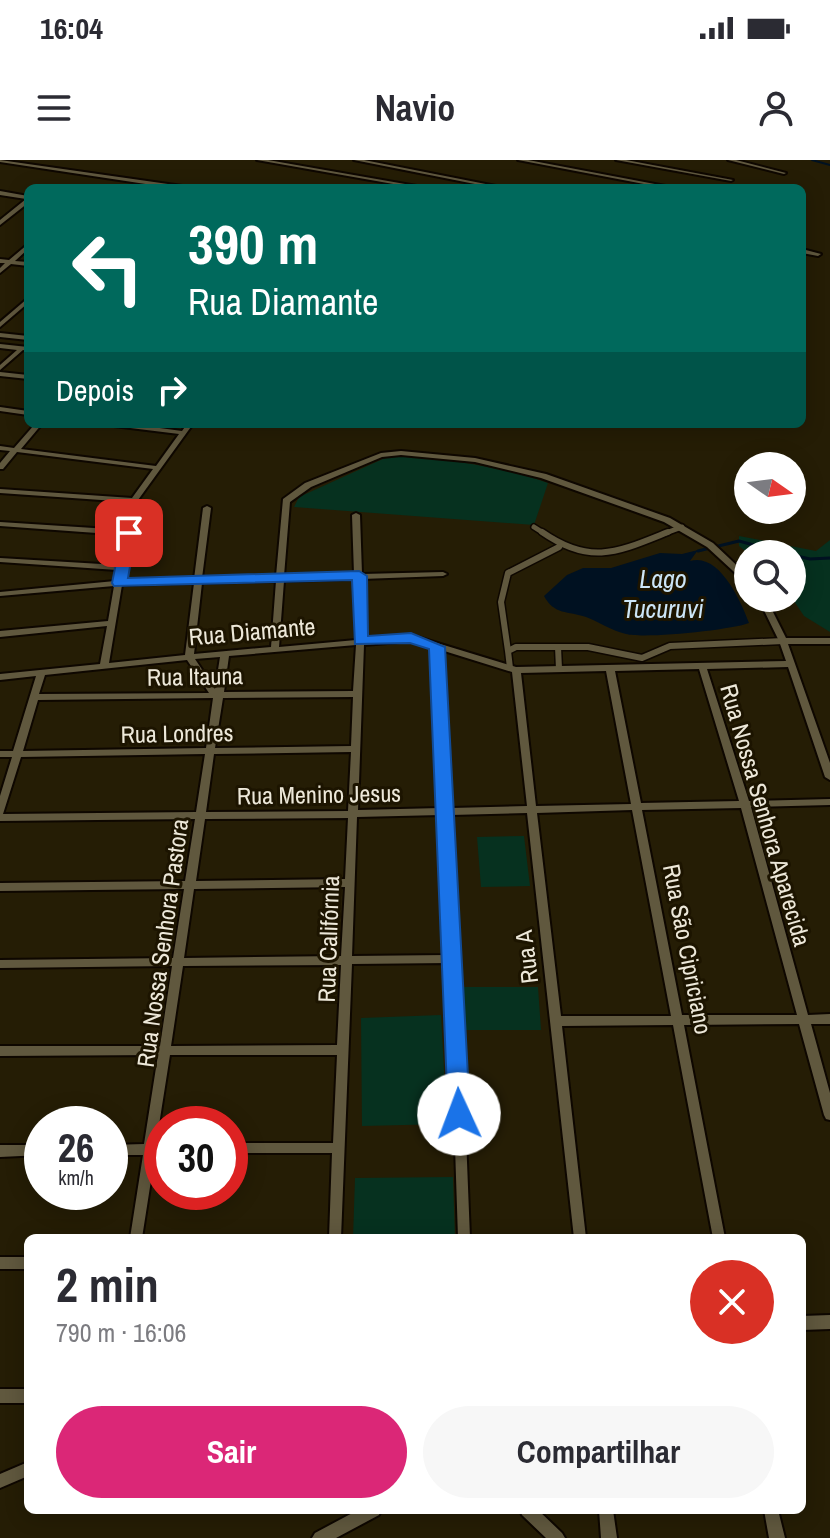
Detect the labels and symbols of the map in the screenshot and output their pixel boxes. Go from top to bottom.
north arrow [734,452,806,524]
pin [95,499,163,567]
water label: Lago Tucuruvi [622,561,704,626]
street label: Rua Diamante [187,610,317,652]
street label: Rua Itauna [147,659,243,693]
street label: Rua Nossa Senhora Aparecida [713,680,819,950]
street label: Rua Londres [120,716,234,750]
street label: Rua Menino Jesus [237,777,401,811]
street label: Rua Nossa Senhora Pastora [129,817,195,1069]
street label: Rua São Cipriciano [656,861,720,1037]
street label: Rua Califórnia [310,875,346,1003]
street label: Rua A [507,928,545,986]
position arrow [417,1072,501,1156]
speed limit sign: 30 [144,1106,248,1210]

